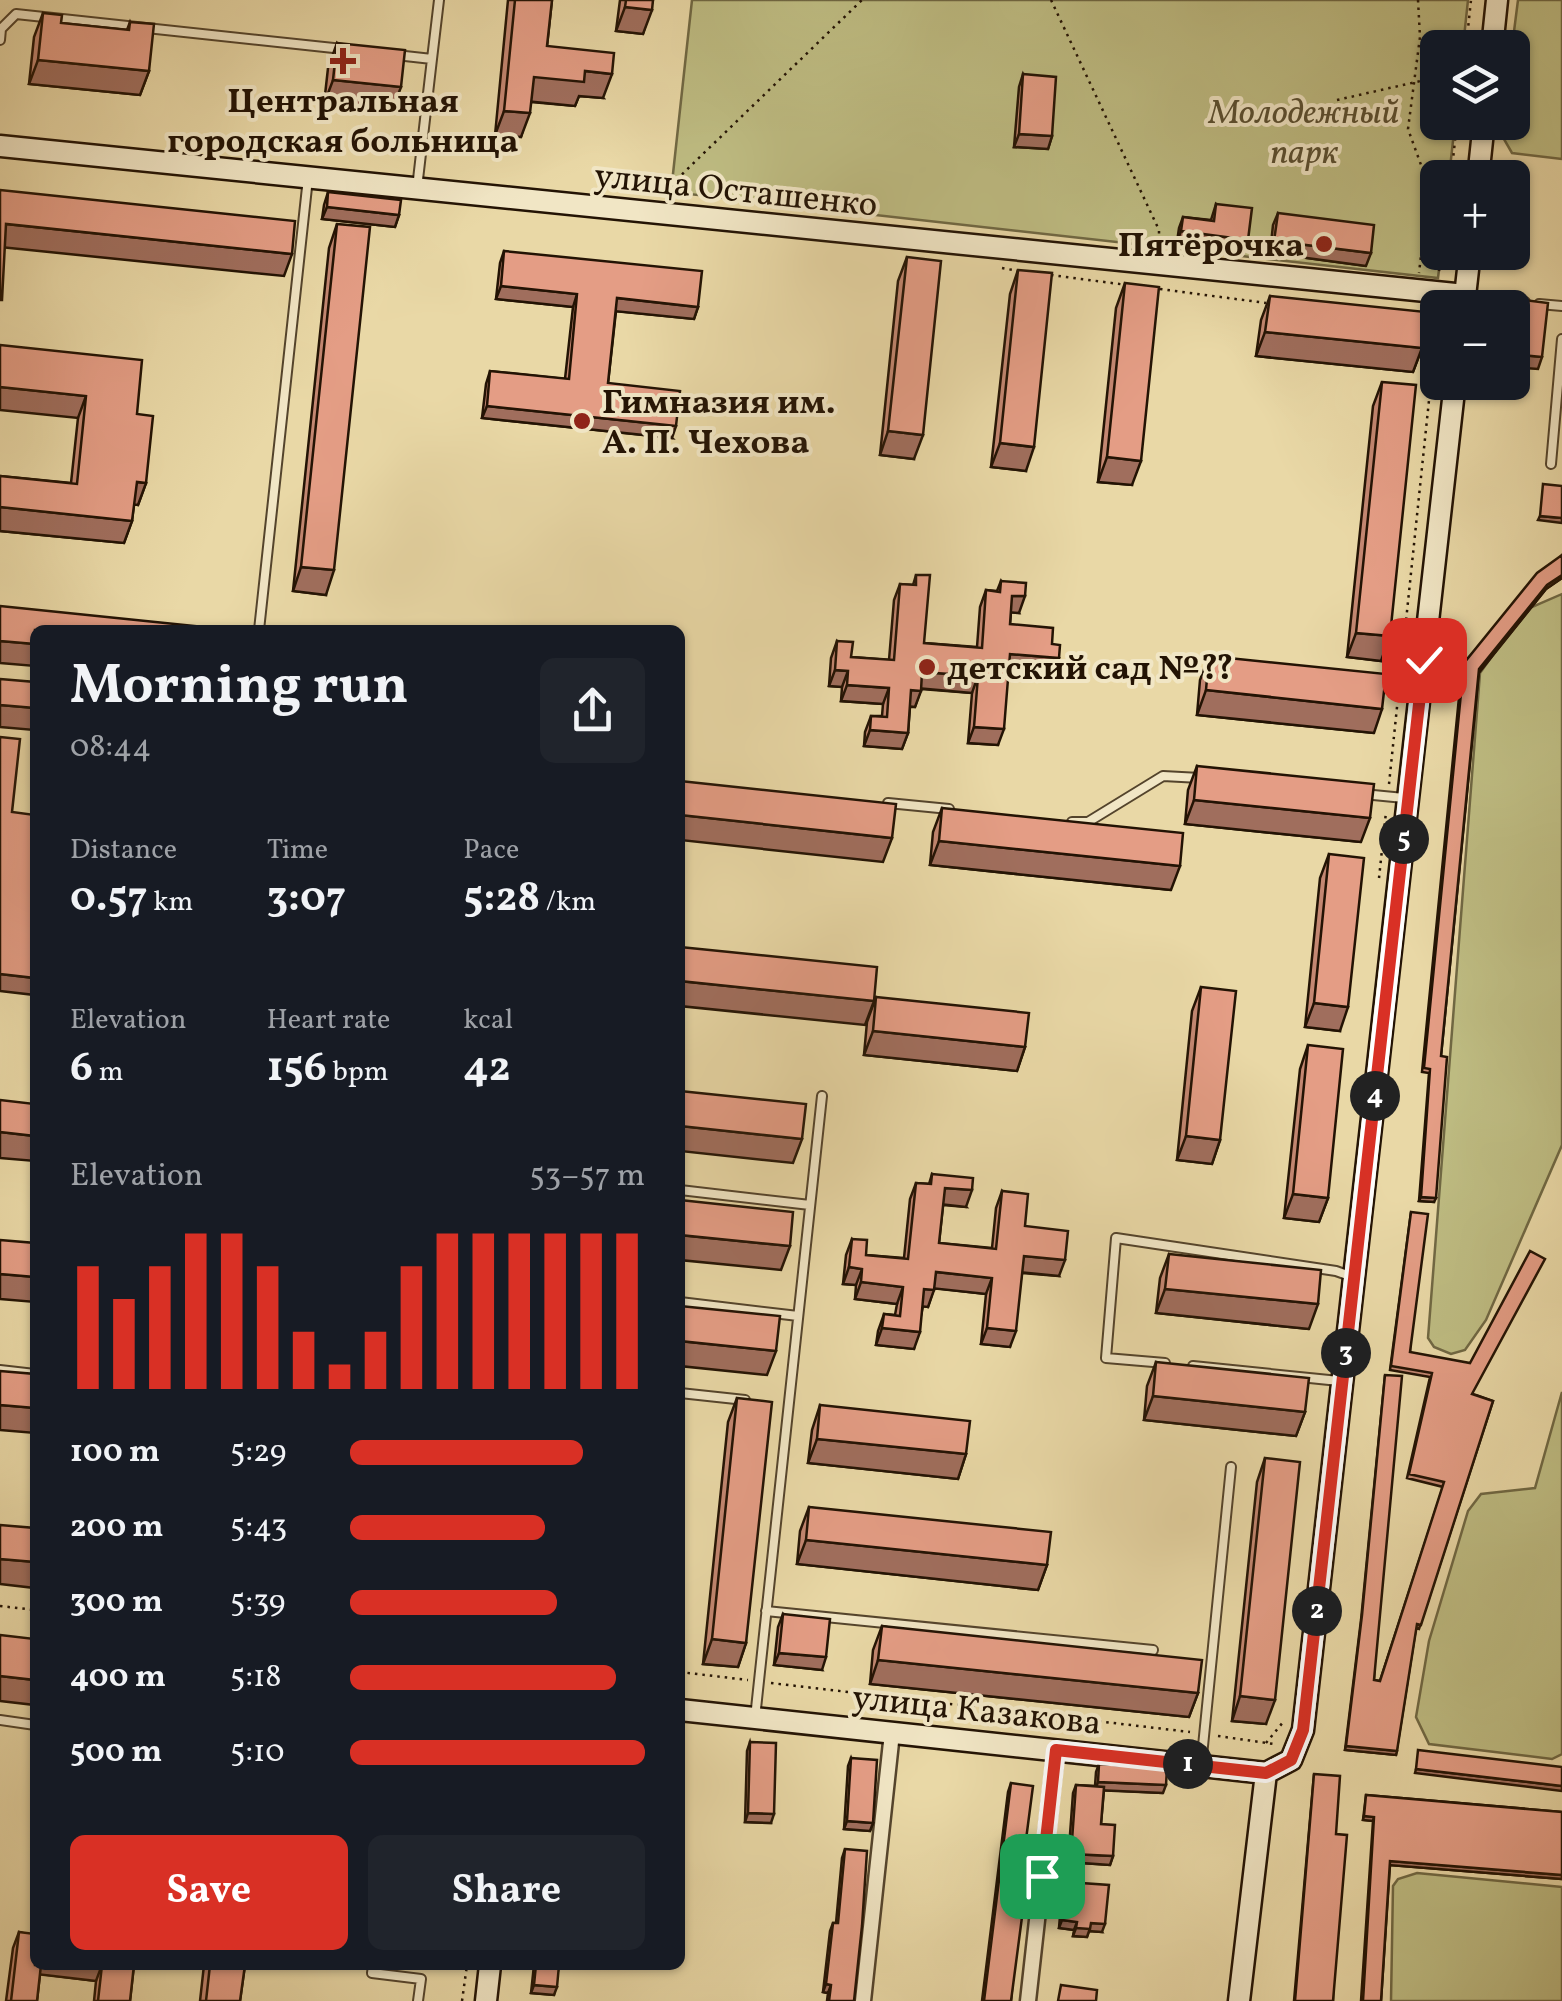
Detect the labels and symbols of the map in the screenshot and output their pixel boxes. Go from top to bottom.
marker: Центральная городская больница [330,48,356,74]
place label: Центральная городская больница [167,79,519,167]
park label: Молодежный парк [1208,90,1399,178]
street label: улица Осташенко [592,153,880,231]
place label: Пятёрочка [1118,223,1304,271]
marker: Пятёрочка [1313,233,1335,255]
place label: Гимназия им. А. П. Чехова [602,380,836,468]
marker: Гимназия им. А. П. Чехова [571,410,593,432]
pin [1382,618,1467,703]
place label: детский сад №?? [947,646,1234,694]
marker: детский сад №?? [916,656,938,678]
pin: 5 [1379,814,1429,864]
pin: 4 [1350,1071,1400,1121]
pin: 3 [1321,1328,1371,1378]
pin: 2 [1292,1586,1342,1636]
street label: улица Казакова [850,1675,1104,1749]
pin: 1 [1163,1739,1213,1789]
pin [1000,1834,1085,1919]

